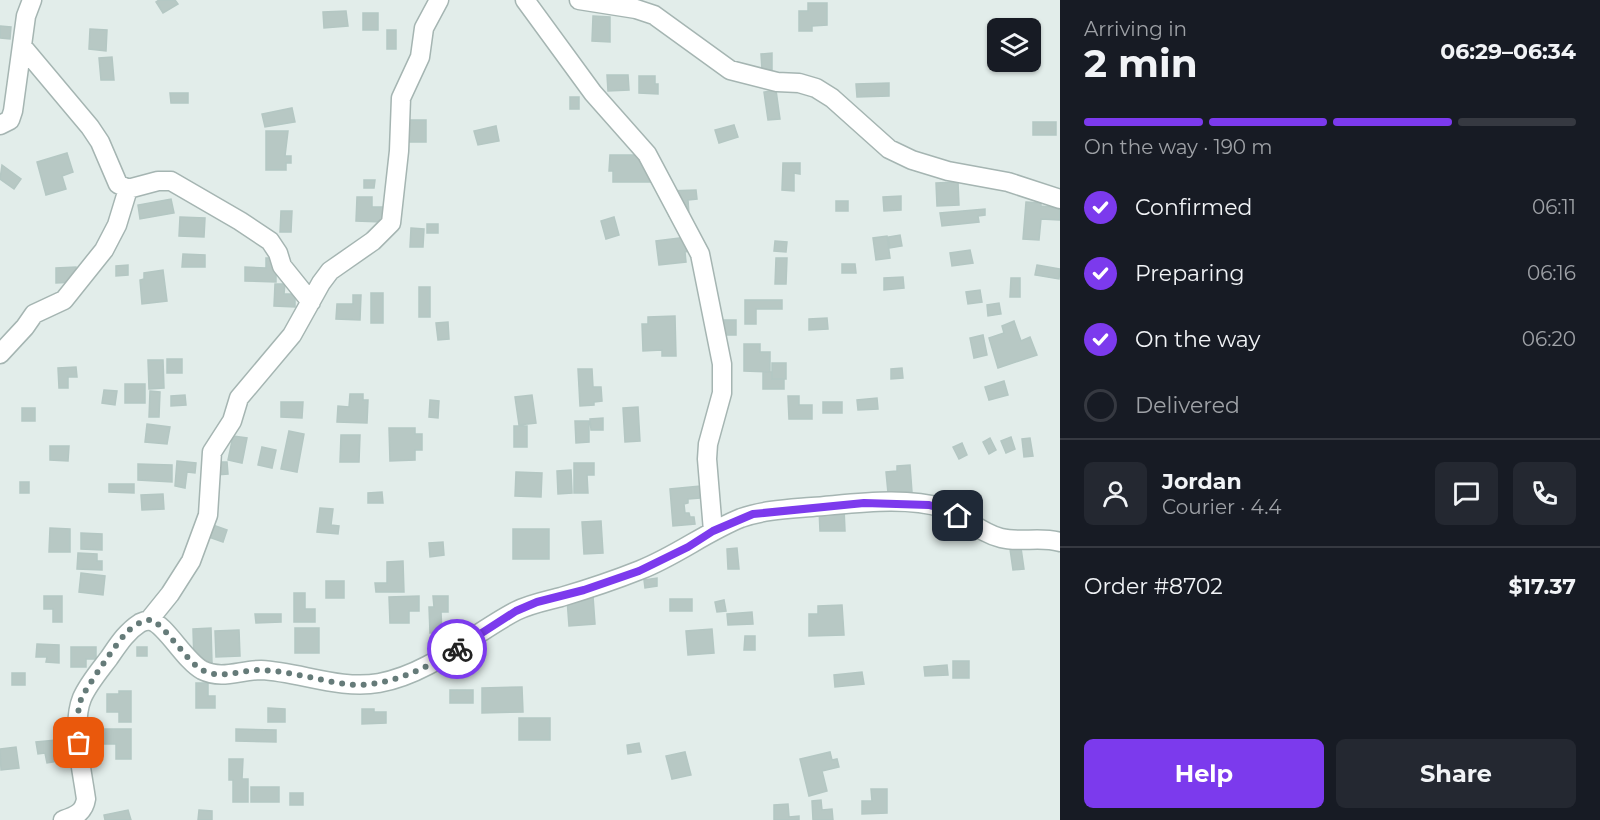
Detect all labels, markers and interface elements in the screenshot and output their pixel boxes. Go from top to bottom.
text: Arriving in [1084,17,1187,41]
map controls [987,18,1041,72]
button: layers [987,18,1041,72]
text: 06:29–06:34 [1440,38,1576,65]
text: 2 min [1084,39,1198,87]
text: On the way · 190 m [1084,135,1273,159]
icon: check [1084,191,1117,224]
text: Confirmed [1135,194,1252,221]
text: 06:11 [1532,195,1576,219]
icon: check [1084,257,1117,290]
text: Preparing [1135,260,1244,287]
text: 06:16 [1527,261,1576,285]
icon: check [1084,323,1117,356]
text: On the way [1135,326,1260,353]
text: 06:20 [1522,327,1576,351]
text: Delivered [1135,392,1240,419]
button: person [1084,462,1147,525]
button: chat [1435,462,1498,525]
button: phone [1513,462,1576,525]
text: Jordan [1162,468,1242,495]
pin [932,490,983,541]
text: Courier · 4.4 [1162,495,1281,519]
icon: home [941,499,974,532]
text: Order #8702 [1084,573,1223,600]
text: $17.37 [1509,573,1576,600]
courier [427,619,487,679]
icon: bike [441,633,474,666]
pin [53,717,104,768]
icon: bag [62,726,95,759]
button: Help [1084,739,1324,808]
button: Share [1336,739,1576,808]

